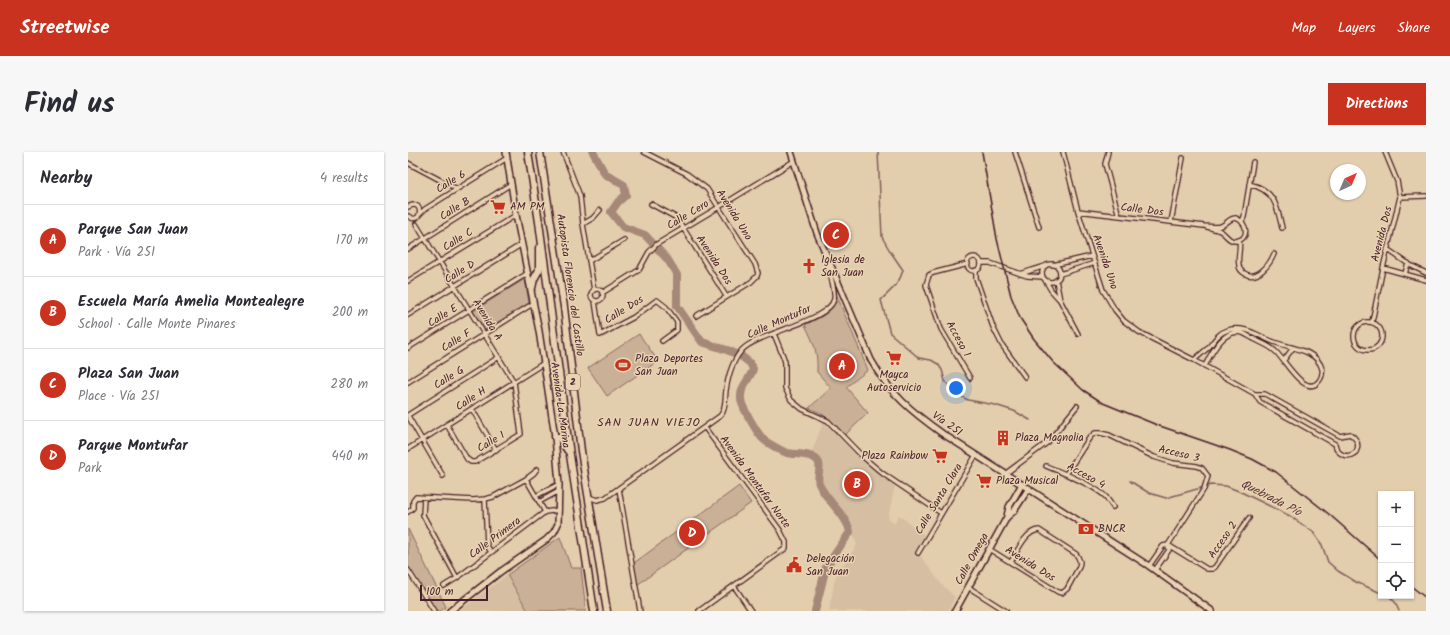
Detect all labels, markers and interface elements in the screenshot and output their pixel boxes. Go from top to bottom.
text: Streetwise [20,13,110,43]
text: Map [1292,17,1316,39]
text: Layers [1338,17,1376,39]
text: Share [1398,17,1430,39]
text: Find us [24,82,115,127]
button: Directions [1328,83,1426,125]
north arrow [1330,164,1366,200]
text: Nearby [40,165,92,192]
street label: Calle 6 [432,166,470,198]
text: 4 results [320,168,368,189]
street label: Avenida Uno [711,186,757,244]
street label: Calle B [436,192,474,226]
street label: Calle Cero [663,195,713,235]
supermarket icon: AM PM [489,198,507,216]
place label: AM PM [510,198,545,216]
street label: Calle Dos [1119,198,1165,222]
street label: Avenida Dos [1366,204,1398,264]
street label: Autopista Florencio del Castillo [551,213,589,357]
text: Parque San Juan [78,218,188,242]
pin: C [823,220,849,250]
street label: Calle C [439,223,477,256]
text: A [49,230,57,251]
text: 170 m [336,230,368,251]
street label: Avenida Dos [691,231,737,289]
street label: Avenida Uno [1087,232,1123,292]
text: Park · Vía 251 [78,242,155,263]
place label: Iglesia de San Juan [821,251,865,282]
street label: Calle D [441,255,479,289]
church icon: Iglesia de San Juan [800,257,818,275]
text: Escuela María Amelia Montealegre [78,290,304,314]
street label: Calle Dos [601,291,647,329]
street label: Avenida A [467,296,507,345]
street label: Calle E [424,299,462,332]
street label: Calle Montufar [744,299,815,344]
text: B [49,302,57,323]
text: 200 m [332,302,368,323]
text: School · Calle Monte Pinares [78,314,235,335]
street label: Acceso 1 [941,318,975,360]
street label: Calle F [438,324,475,357]
supermarket icon: Mayca Autoservicio [885,349,903,367]
place label: Plaza Deportes San Juan [635,350,703,381]
pin: A [829,351,855,381]
sports icon: Plaza Deportes San Juan [614,356,632,374]
street label: Avenida La Marina [545,361,575,449]
text: Plaza San Juan [78,362,179,386]
street label: Calle G [430,362,468,394]
place label: Mayca Autoservicio [867,366,921,397]
text: C [49,374,57,395]
text: 280 m [331,374,368,395]
road number: 2 [566,374,580,390]
your location [946,378,966,398]
street label: Calle H [452,382,490,416]
text: Place · Vía 251 [78,386,159,407]
street label: Vía 251 [928,407,966,441]
district label: SAN JUAN VIEJO [597,413,701,432]
street label: Calle I [474,427,508,457]
building icon: Plaza Magnolia [994,429,1012,447]
place label: Plaza Magnolia [1015,429,1084,447]
street label: Avenida Montufar Norte [715,432,795,532]
text: Parque Montufar [78,434,188,458]
street label: Acceso 3 [1157,441,1201,467]
text: D [49,446,57,467]
text: 440 m [332,446,368,467]
place label: Plaza Rainbow [862,447,929,465]
supermarket icon: Plaza Rainbow [931,447,949,465]
text: Park [78,458,102,479]
street label: Acceso 4 [1063,458,1109,494]
street label: Calle Santa Clara [911,460,967,538]
pin: B [844,469,870,499]
supermarket icon: Plaza Musical [975,472,993,490]
place label: Plaza Musical [996,472,1059,490]
water label: Quebrada Pío [1237,475,1306,522]
map controls [1378,491,1414,599]
button: + [1378,491,1414,527]
street label: Calle Primera [465,512,525,564]
pin: D [679,518,705,548]
street label: Acceso 2 [1204,518,1242,562]
bank icon: BNCR [1077,520,1095,538]
place label: BNCR [1098,520,1126,538]
button: − [1378,527,1414,563]
street label: Calle Omega [950,530,994,588]
street label: Avenida Dos [1001,541,1059,587]
place label: Delegación San Juan [806,550,855,581]
public building icon: Delegación San Juan [785,556,803,574]
button: locate [1378,563,1414,599]
scale bar [420,583,488,602]
text: 100 m [426,583,454,601]

